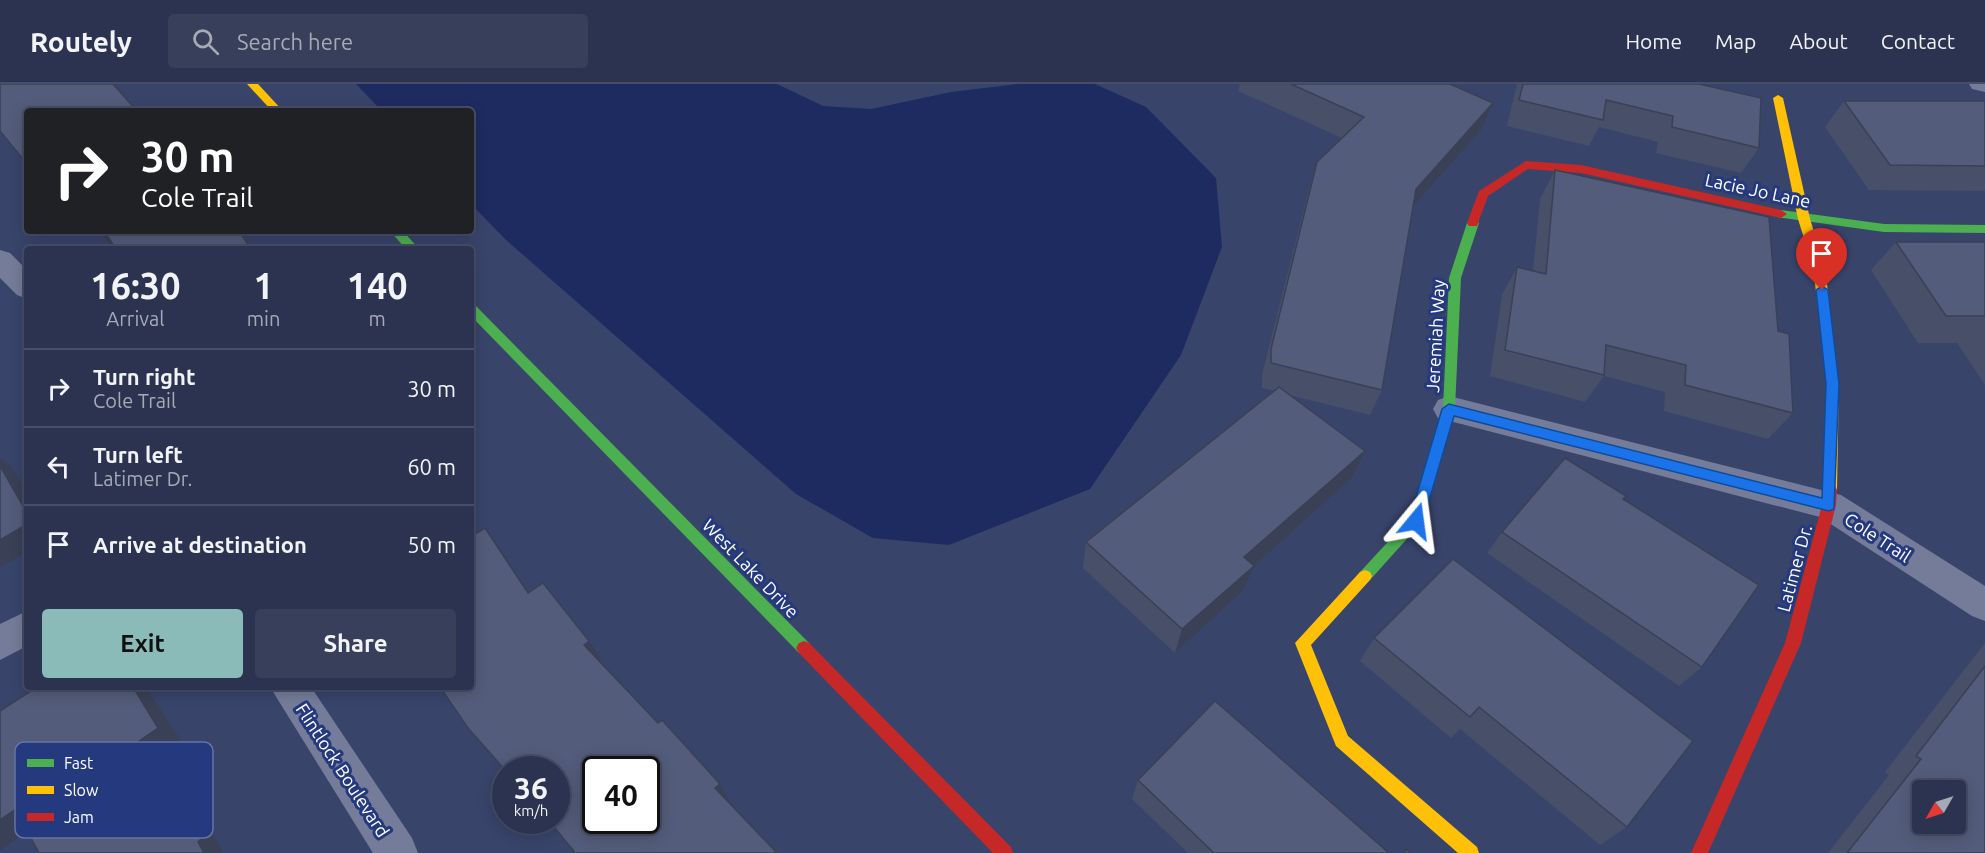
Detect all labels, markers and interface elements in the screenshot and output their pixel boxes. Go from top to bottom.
search box [168,14,588,68]
icon: search [189,25,222,58]
text: Routely [30,26,132,57]
text: Search here [237,29,353,54]
text: Home [1625,29,1682,53]
text: Map [1715,29,1756,53]
text: About [1789,29,1848,53]
text: Contact [1881,29,1955,53]
icon: right [42,132,120,210]
text: 30 m [141,133,235,180]
street label: Lacie Jo Lane [1703,169,1813,211]
text: Cole Trail [141,182,253,212]
pin [1796,228,1847,290]
icon: arrive [1805,237,1838,270]
text: 16:30 [90,265,180,306]
text: 1 [253,265,274,306]
text: 140 [347,265,408,306]
street label: Jeremiah Way [1422,279,1448,393]
text: Arrival [106,307,165,330]
text: min [247,307,280,330]
text: m [369,307,386,330]
text: Turn right [93,364,195,389]
icon: right [42,372,75,405]
text: 30 m [407,376,456,401]
text: Cole Trail [93,389,176,412]
text: Turn left [93,442,183,467]
icon: left [42,450,75,483]
text: 60 m [407,454,456,479]
text: Latimer Dr. [93,467,192,490]
position arrow [1384,489,1448,553]
street label: Cole Trail [1841,508,1915,566]
street label: West Lake Drive [699,515,803,621]
street label: Latimer Dr. [1773,522,1815,614]
icon: arrive [42,528,75,561]
text: Arrive at destination [93,532,307,557]
text: 50 m [407,532,456,557]
button: Exit [42,609,243,678]
button: Share [255,609,456,678]
street label: Flintlock Boulevard [292,700,394,840]
legend [15,742,213,838]
text: Fast [64,754,94,772]
speed limit sign: 40 [582,756,660,834]
text: 36 [514,771,548,805]
north arrow [1912,780,1966,834]
map controls [1912,780,1966,834]
text: Slow [64,781,99,799]
text: km/h [514,802,548,819]
text: Jam [64,808,94,826]

